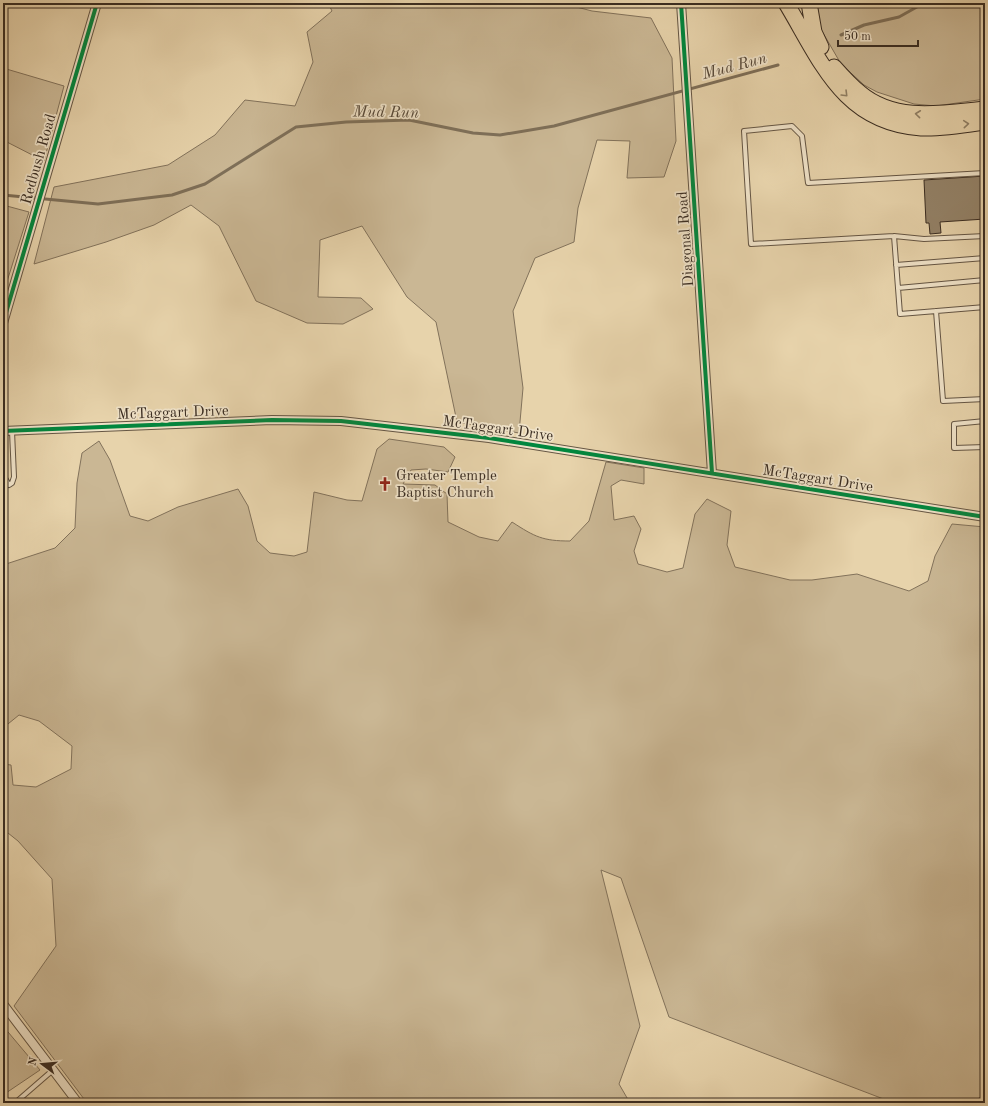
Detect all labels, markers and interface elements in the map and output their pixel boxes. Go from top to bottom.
scale bar [838,22,918,48]
text: 50 m [844,30,871,43]
water label: Mud Run [699,51,769,83]
one-way arrow [840,89,848,97]
water label: Mud Run [352,104,419,122]
one-way arrow [915,110,922,119]
street label: Redbush Road [19,112,60,206]
one-way arrow [963,120,969,129]
street label: Diagonal Road [676,190,697,287]
street label: McTaggart Drive [117,404,229,423]
street label: McTaggart Drive [441,414,554,445]
street label: McTaggart Drive [761,463,874,496]
place label: Greater Temple Baptist Church [396,469,497,501]
church icon: Greater Temple Baptist Church [377,476,393,492]
north arrow [22,1044,62,1084]
text: N [27,1056,40,1067]

